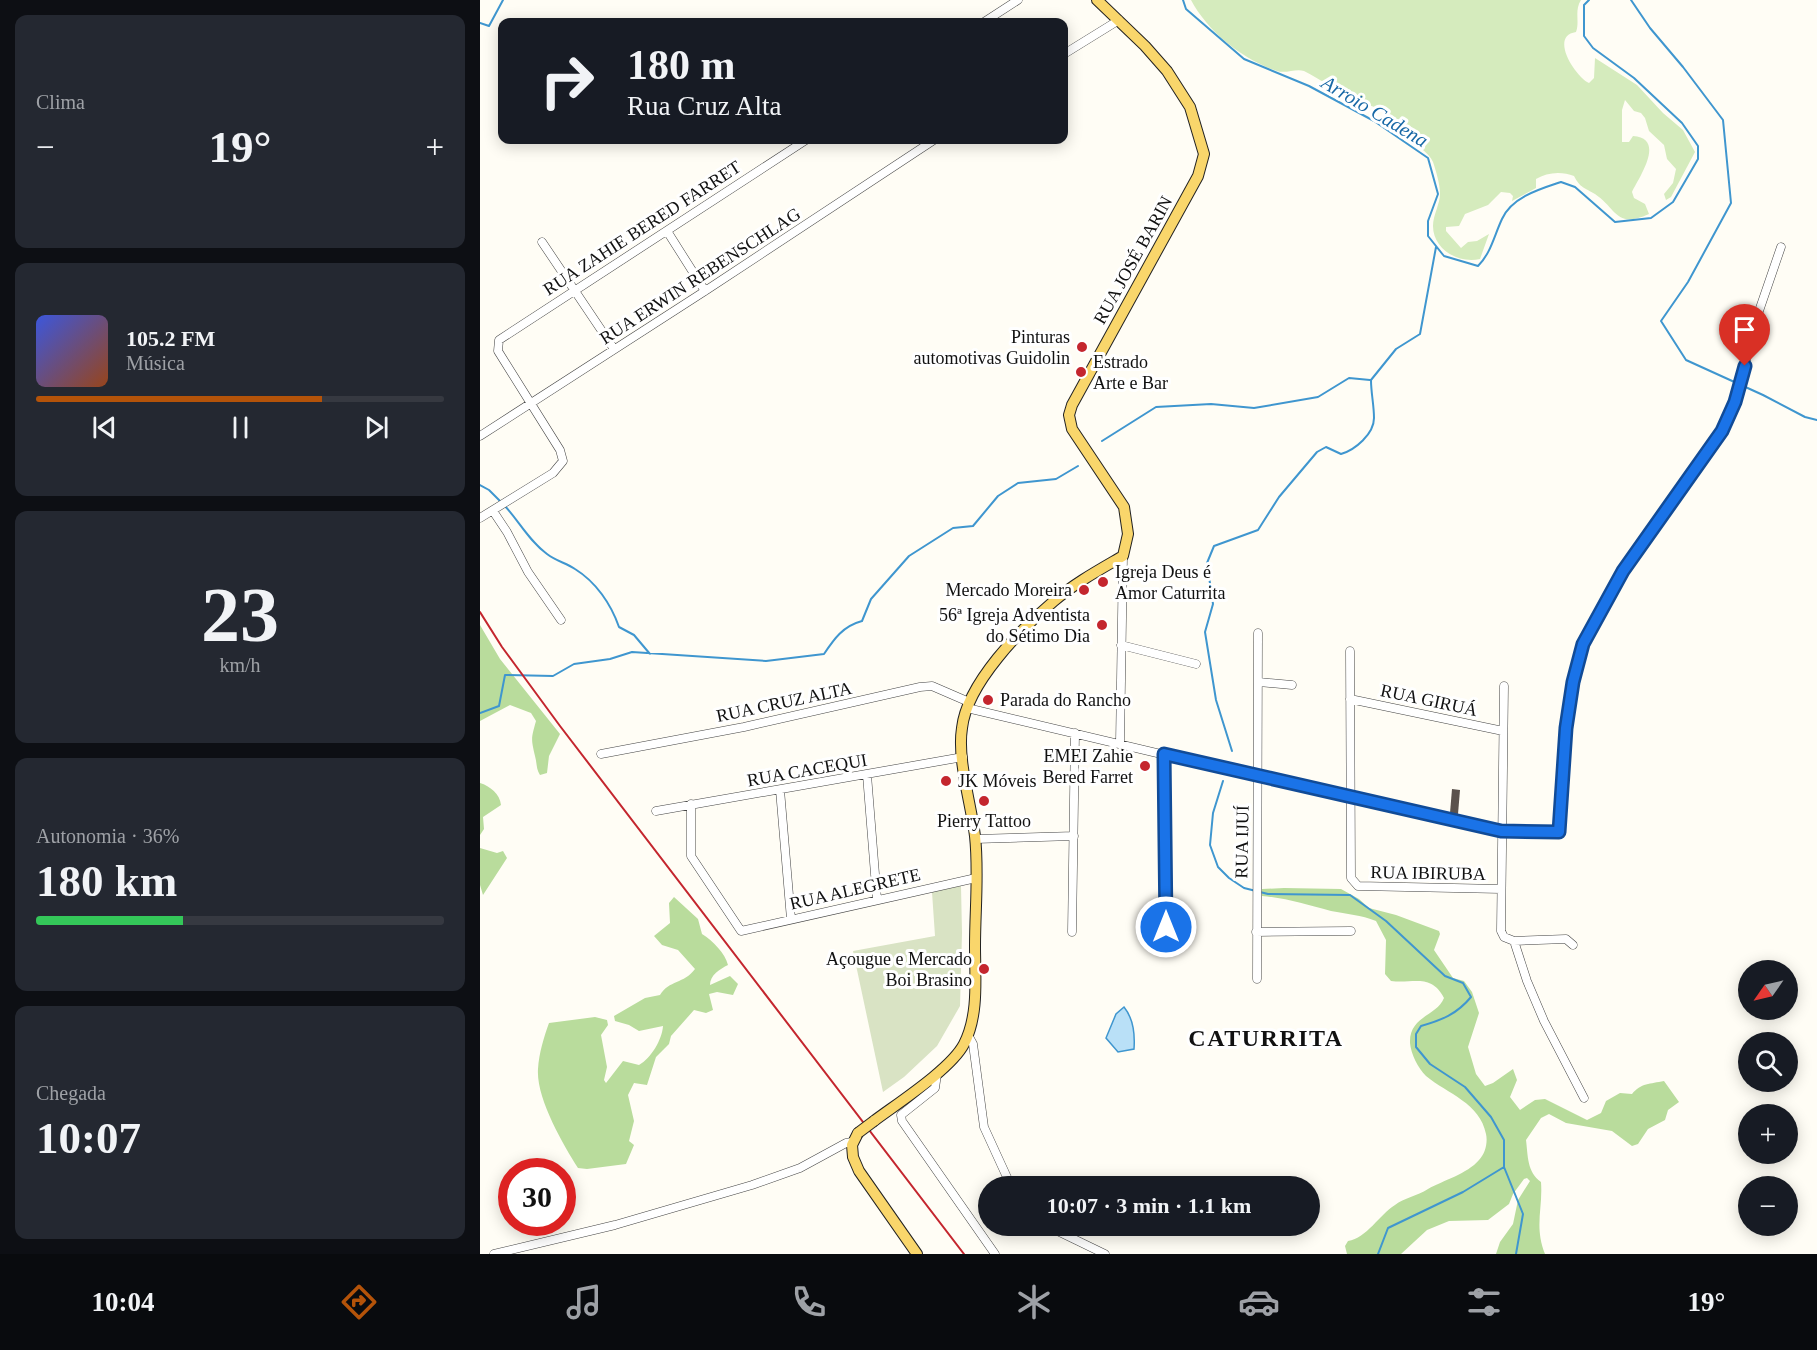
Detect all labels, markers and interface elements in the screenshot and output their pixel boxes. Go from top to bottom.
icon: right [528,42,606,120]
text: 180 m [627,42,736,88]
water label: Arroio Cadena [1316,70,1432,151]
text: Clima [36,91,85,113]
text: Rua Cruz Alta [627,91,781,121]
text: 19° [209,122,272,172]
text: − [36,129,55,165]
text: + [425,129,444,165]
street label: RUA ZAHIE BERED FARRET [540,157,744,299]
street label: RUA JOSÉ BARIN [1089,192,1176,327]
street label: RUA ERWIN REBENSCHLAG [596,204,804,348]
pin [1719,304,1770,366]
icon: arrive [1728,313,1761,346]
text: 105.2 FM [126,326,215,351]
place label: Pinturas automotivas Guidolin [914,327,1070,368]
marker: Pinturas automotivas Guidolin [1075,340,1089,354]
text: Música [126,352,185,374]
place label: Estrado Arte e Bar [1093,352,1168,393]
marker: Estrado Arte e Bar [1074,365,1088,379]
icon: previous [88,411,121,444]
icon: pause [224,411,257,444]
icon: next [360,411,393,444]
place label: Igreja Deus é Amor Caturrita [1115,562,1225,603]
text: 23 [201,571,279,658]
marker: Igreja Deus é Amor Caturrita [1096,575,1110,589]
place label: Mercado Moreira [946,580,1072,600]
marker: Mercado Moreira [1077,583,1091,597]
place label: 56ª Igreja Adventista do Sétimo Dia [939,605,1090,646]
marker: 56ª Igreja Adventista do Sétimo Dia [1095,618,1109,632]
text: km/h [219,654,261,676]
street label: RUA CRUZ ALTA [714,678,854,726]
street label: RUA GIRUÁ [1379,679,1479,720]
place label: Parada do Rancho [1000,690,1131,710]
marker: Parada do Rancho [981,693,995,707]
place label: EMEI Zahie Bered Farret [1043,746,1133,787]
street label: RUA CACEQUI [745,750,869,790]
marker: EMEI Zahie Bered Farret [1138,759,1152,773]
place label: JK Móveis [958,771,1037,791]
marker: JK Móveis [939,774,953,788]
marker: Pierry Tattoo [977,794,991,808]
street label: RUA IJUÍ [1230,805,1253,879]
place label: Pierry Tattoo [937,811,1031,831]
text: Autonomia · 36% [36,825,179,847]
text: 180 km [36,856,177,906]
street label: RUA IBIRUBA [1370,862,1486,884]
street label: RUA ALEGRETE [788,864,922,914]
position arrow [1134,895,1198,959]
place label: Açougue e Mercado Boi Brasino [826,949,972,990]
north arrow [1738,960,1798,1020]
map controls [1738,960,1798,1236]
marker: Açougue e Mercado Boi Brasino [977,962,991,976]
district label: CATURRITA [1188,1025,1344,1051]
button: search [1738,1032,1798,1092]
text: Chegada [36,1082,106,1104]
button: + [1738,1104,1798,1164]
text: 10:07 [36,1113,141,1163]
speed limit sign: 30 [498,1158,576,1236]
button: − [1738,1176,1798,1236]
text: 10:07 · 3 min · 1.1 km [1047,1193,1251,1218]
icon: directions [338,1281,380,1323]
icon: music [563,1281,605,1323]
icon: phone [788,1281,830,1323]
icon: climate [1013,1281,1055,1323]
icon: car [1238,1281,1280,1323]
icon: filters [1463,1281,1505,1323]
text: 10:04 [92,1287,155,1317]
text: 19° [1688,1287,1725,1317]

